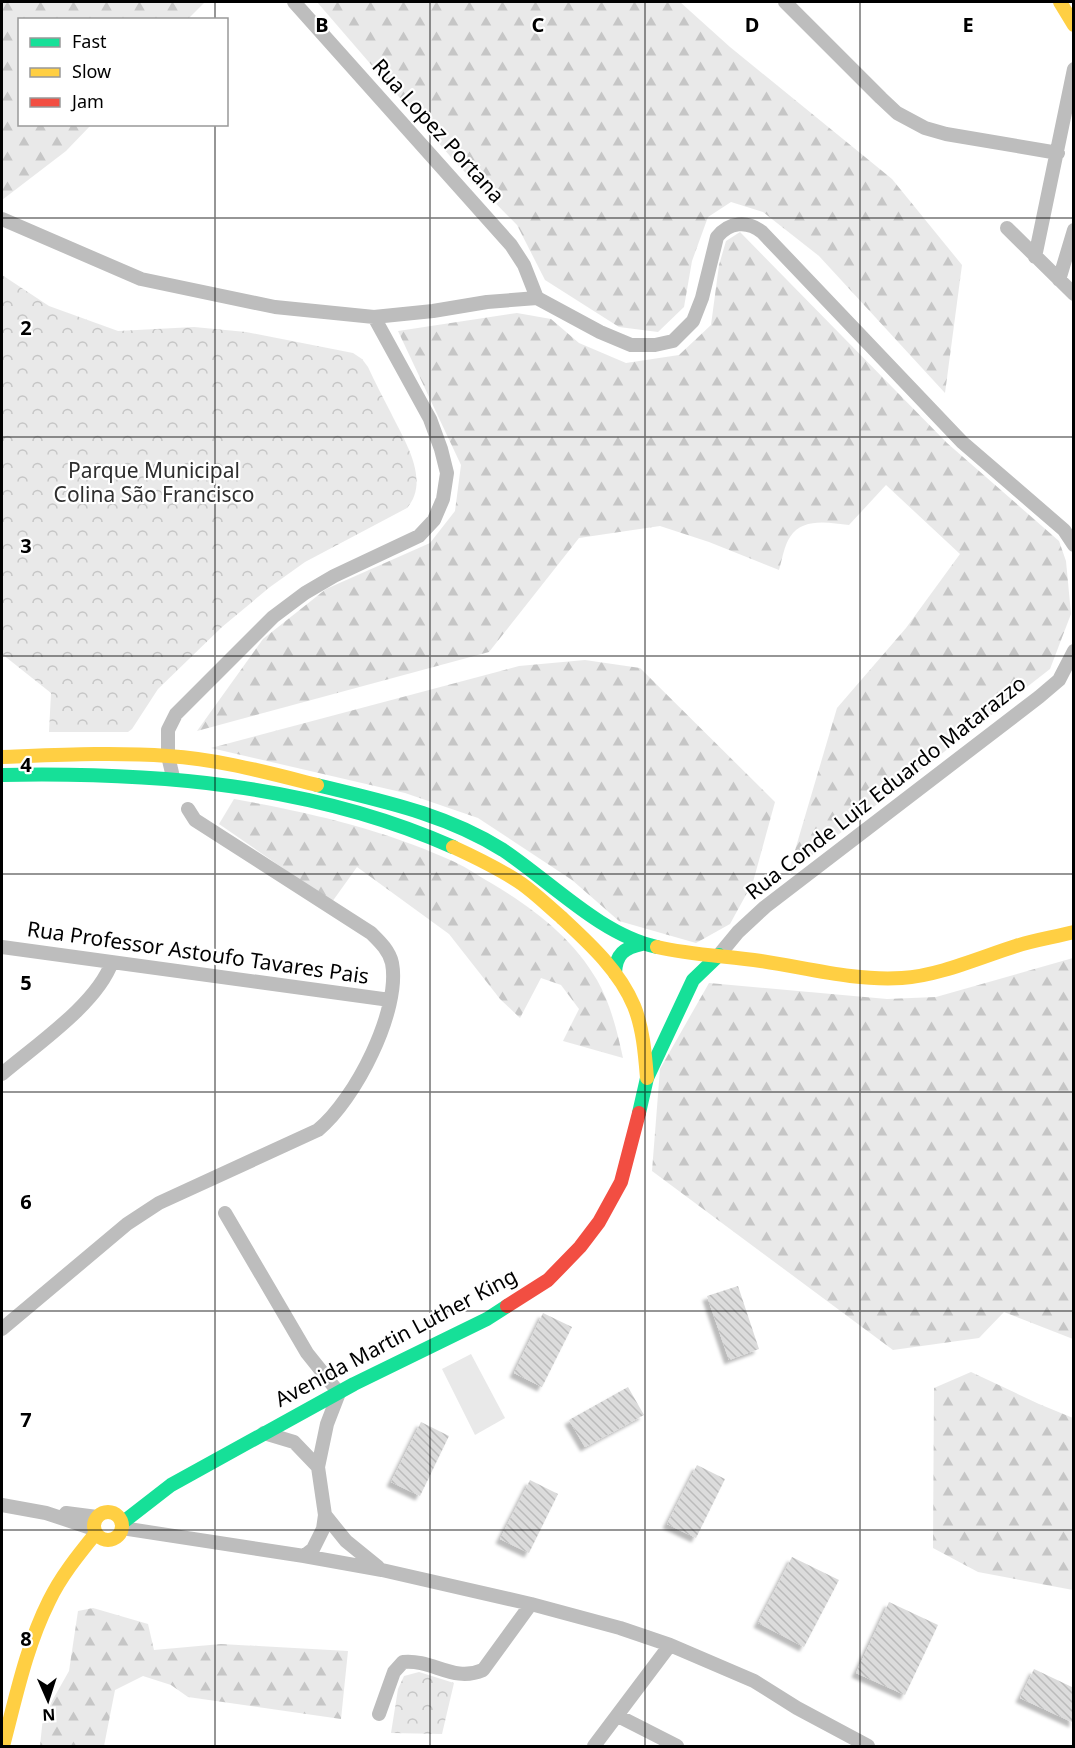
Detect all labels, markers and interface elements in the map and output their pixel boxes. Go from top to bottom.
text: B [315,11,329,38]
text: C [532,11,545,38]
text: D [745,11,759,38]
text: E [962,11,974,38]
legend [18,18,228,126]
text: Fast [72,29,107,53]
street label: Rua Lopez Portana [366,52,511,208]
text: Slow [72,59,111,83]
text: Jam [70,89,104,113]
text: 2 [20,314,32,341]
park label: Parque Municipal Colina São Francisco [54,456,254,508]
text: 3 [20,532,32,559]
street label: Rua Conde Luiz Eduardo Matarazzo [739,669,1031,906]
text: 4 [20,751,32,778]
street label: Rua Professor Astoufo Tavares Pais [25,914,371,990]
text: 5 [20,969,32,996]
text: 6 [20,1188,32,1215]
street label: Avenida Martin Luther King [270,1261,521,1413]
text: 7 [20,1406,32,1433]
text: 8 [20,1625,32,1652]
north arrow [18,1670,78,1730]
text: N [42,1704,56,1726]

